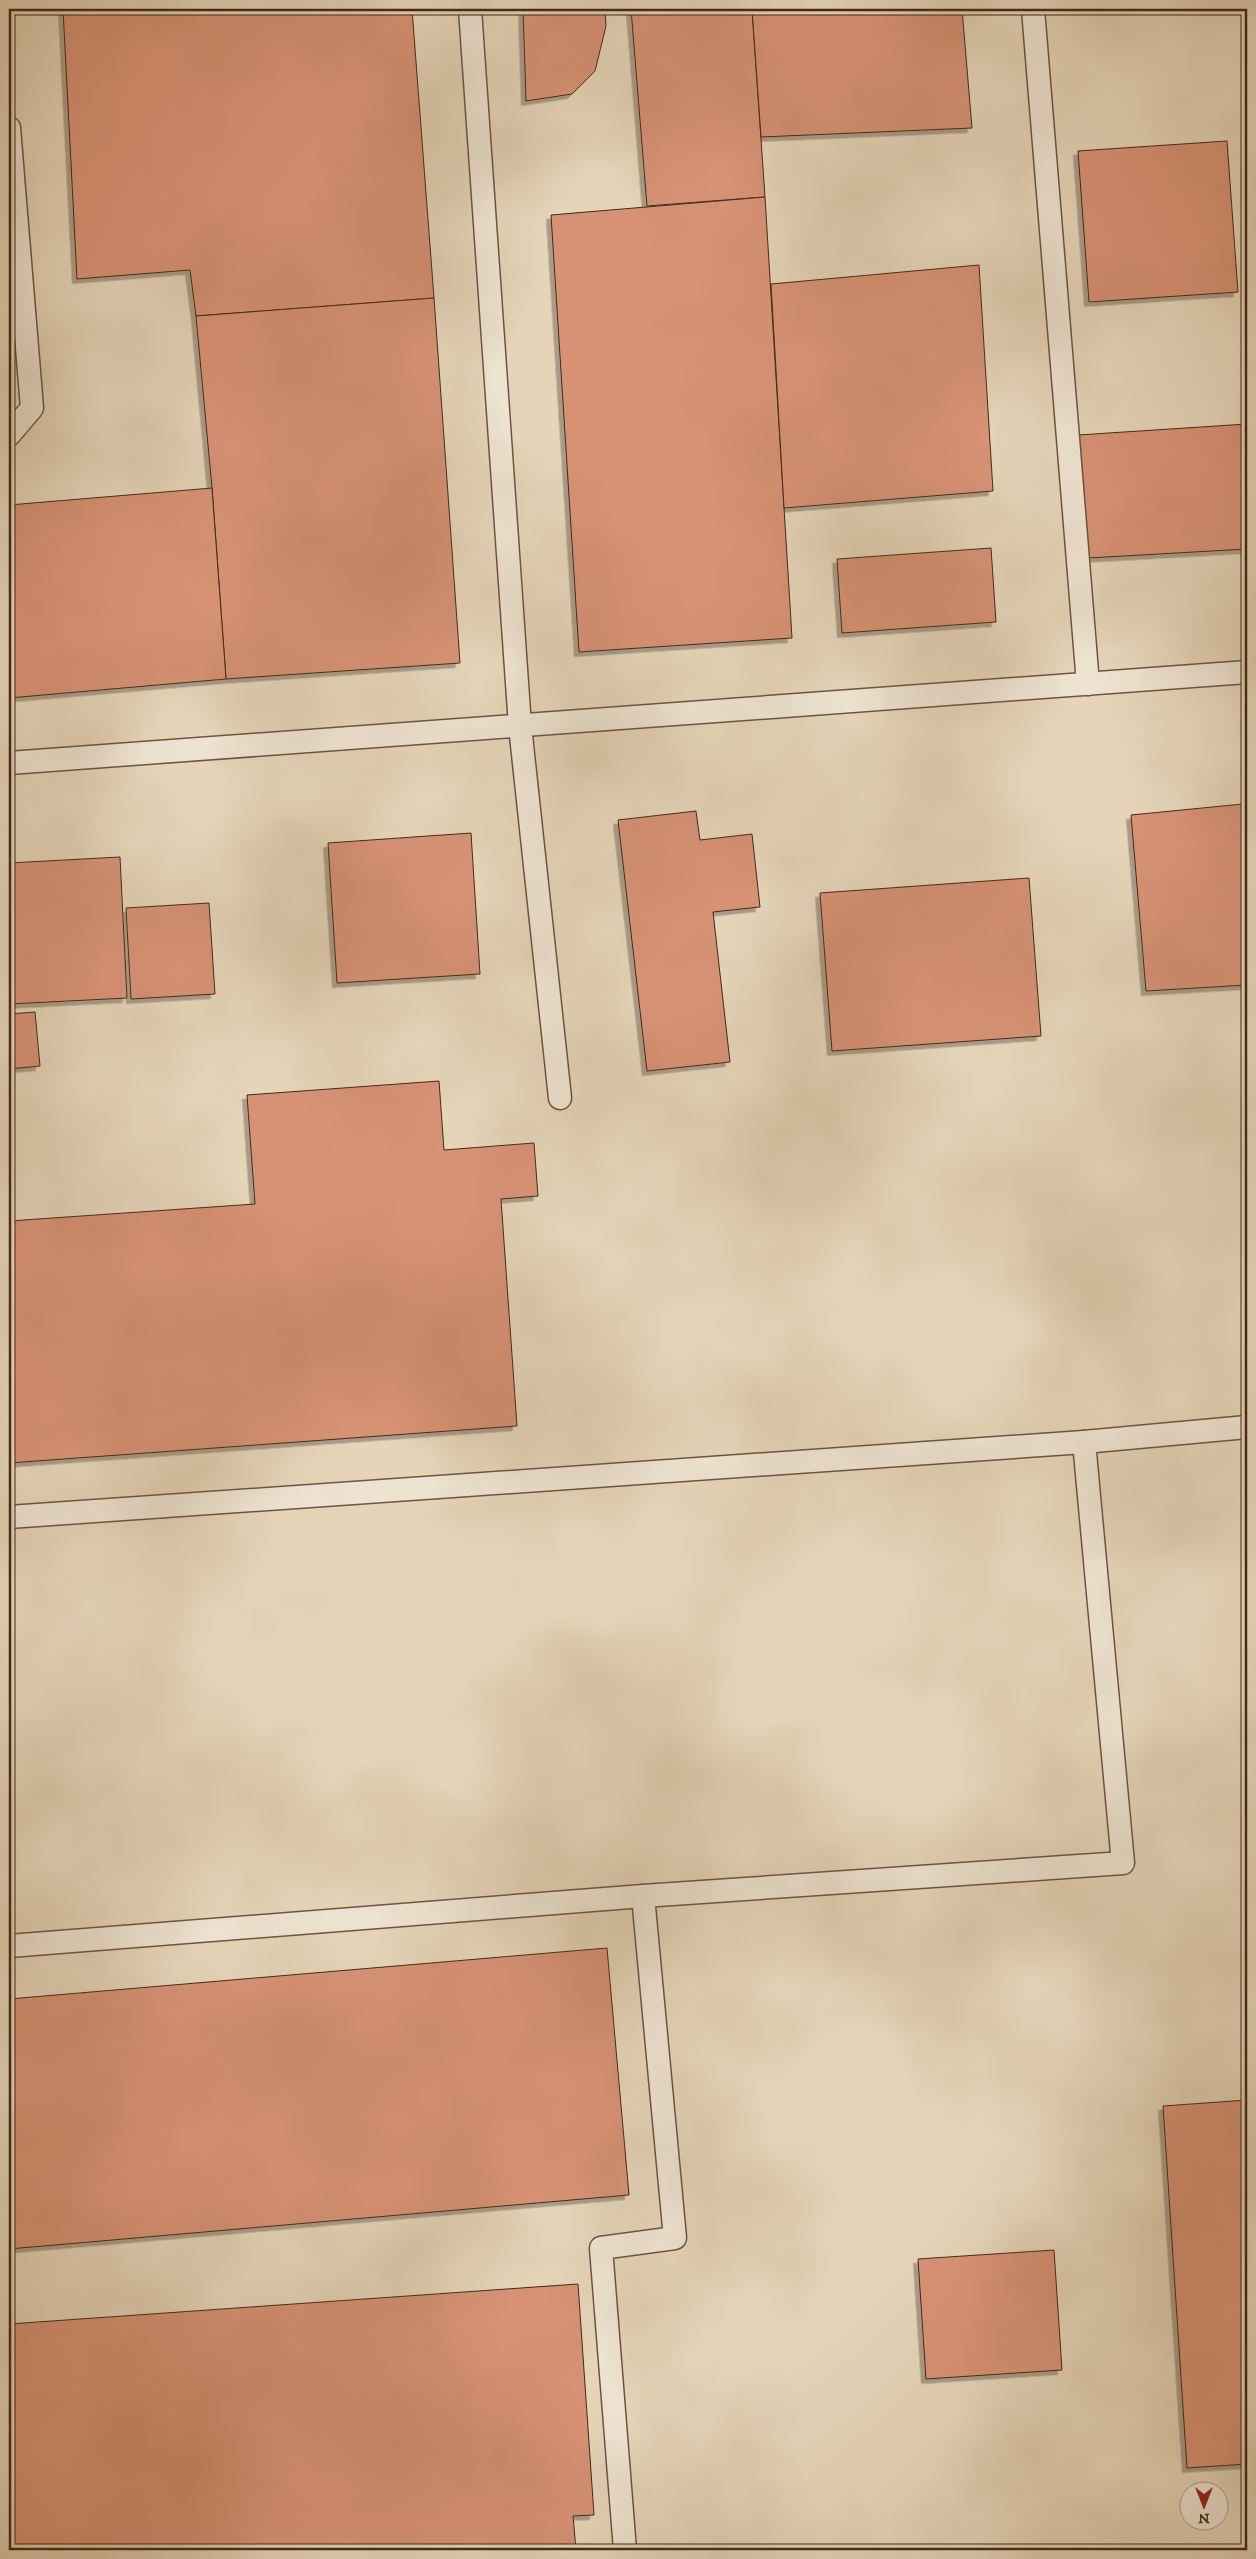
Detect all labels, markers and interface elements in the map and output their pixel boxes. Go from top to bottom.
north arrow [1178,2482,1228,2532]
text: N [1198,2509,1210,2527]

